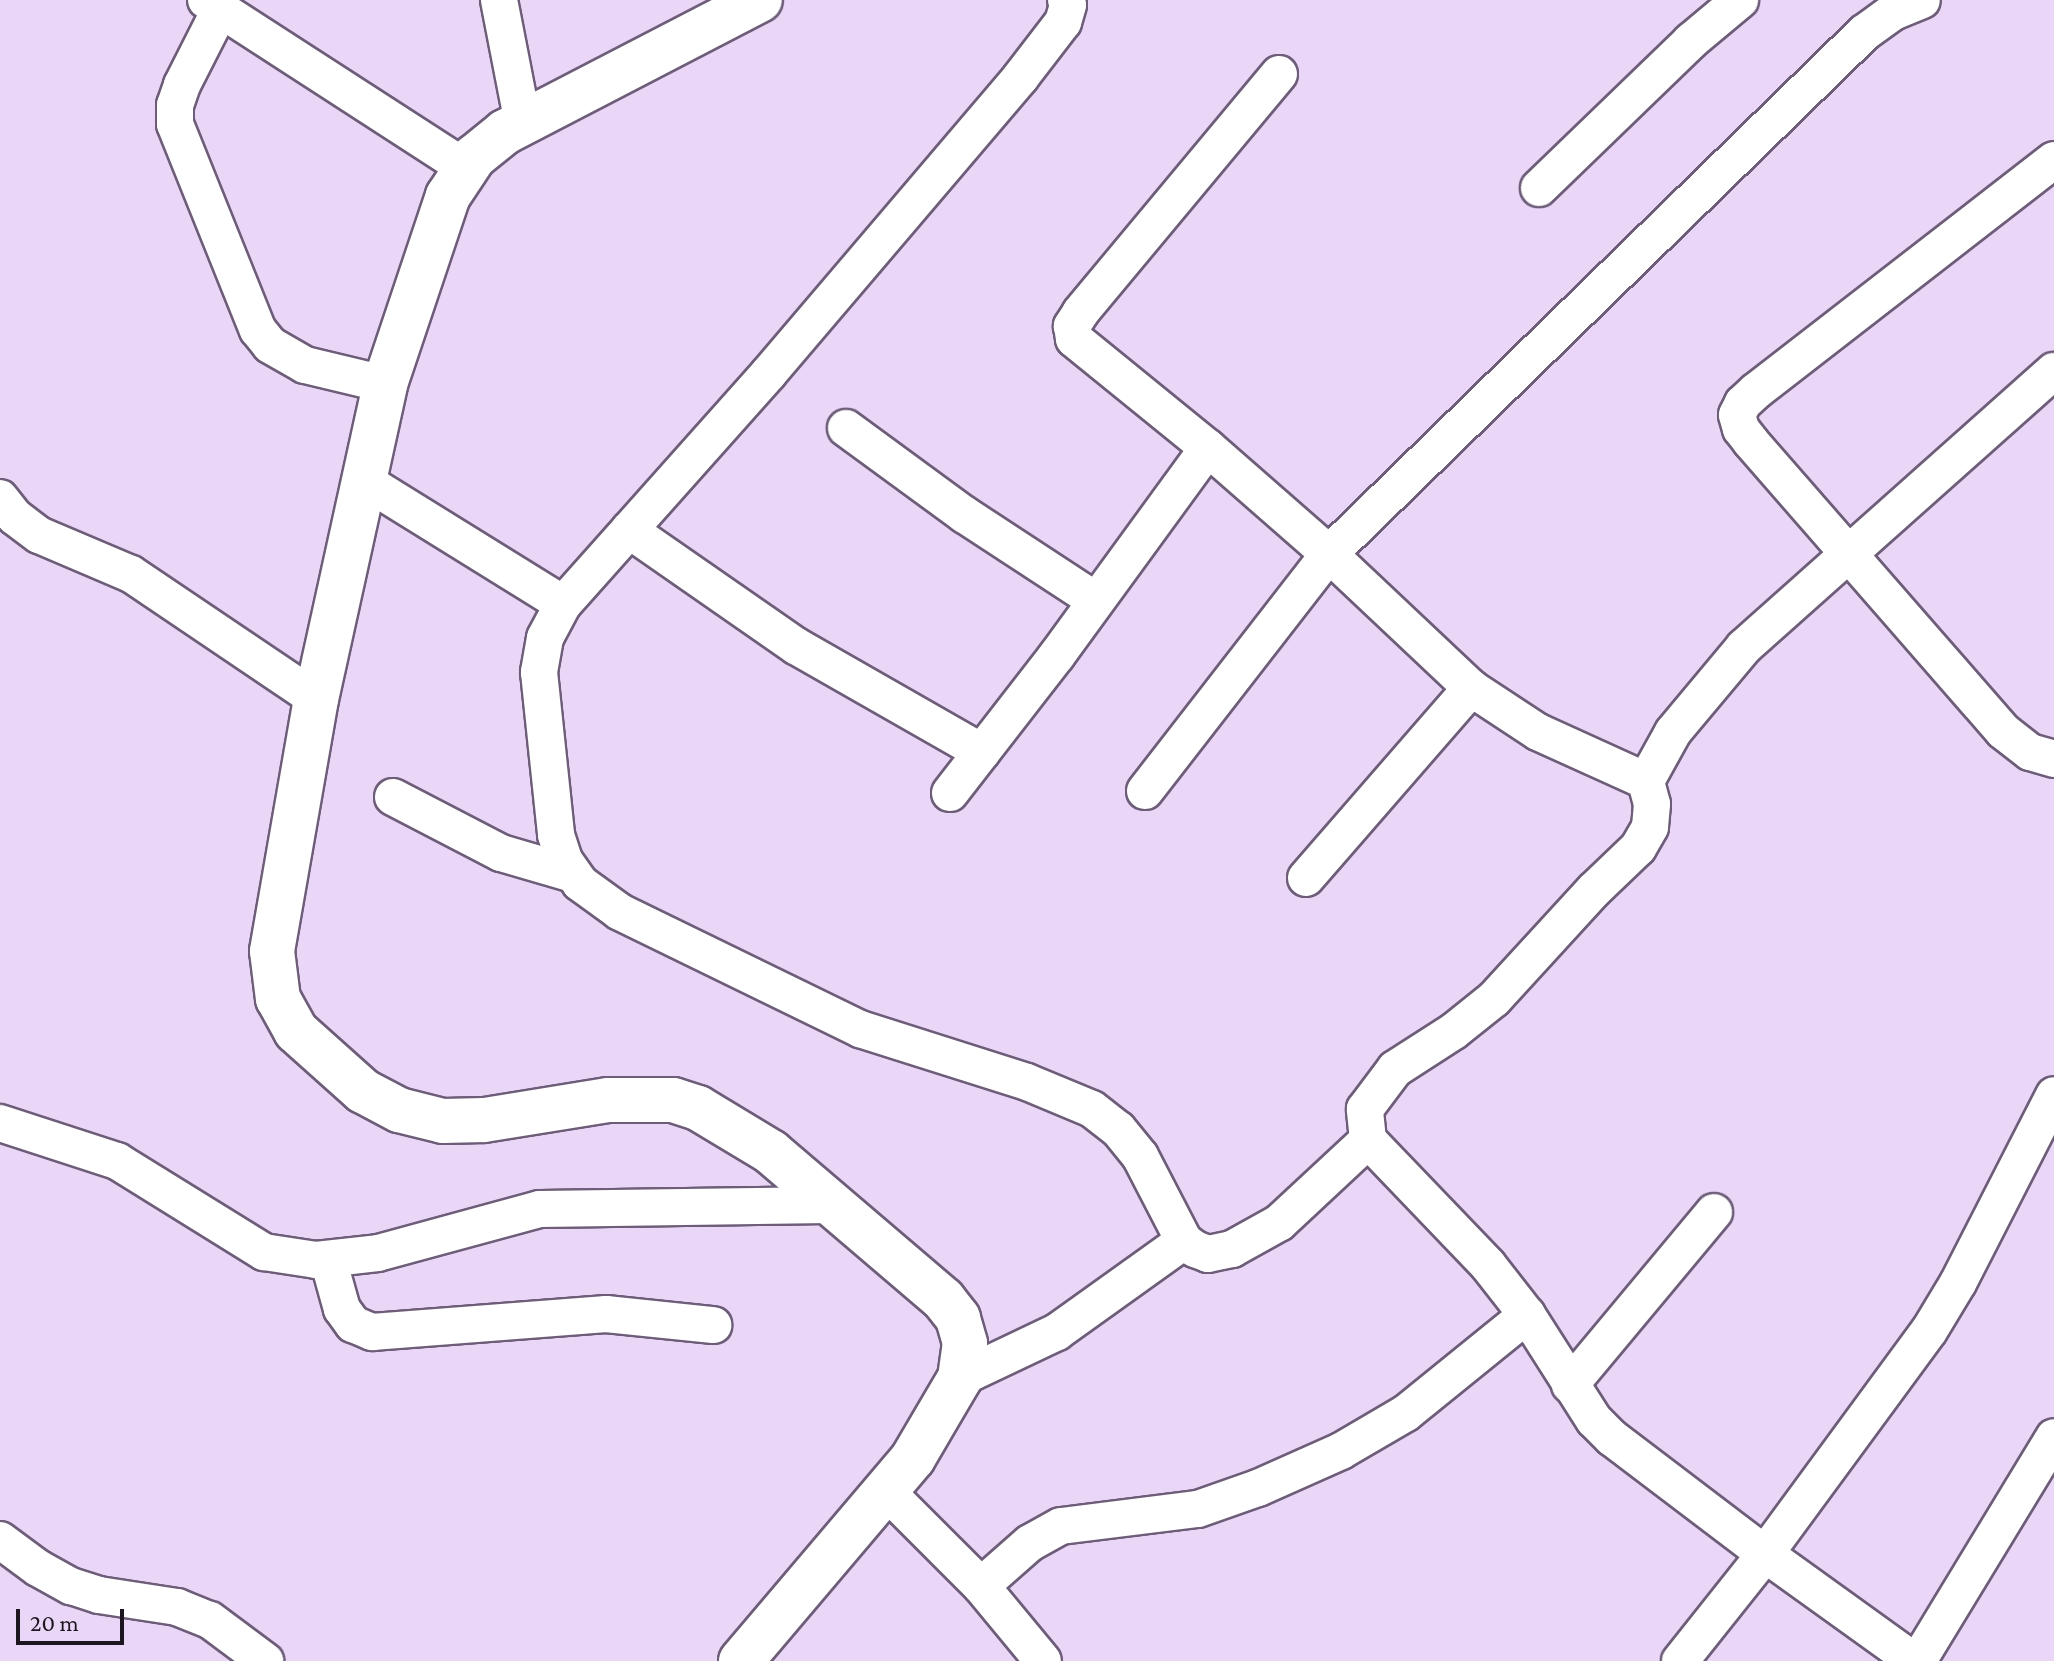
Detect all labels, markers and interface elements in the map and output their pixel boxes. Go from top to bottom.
scale bar [20,1593,128,1643]
text: 20 m [30,1609,79,1636]

